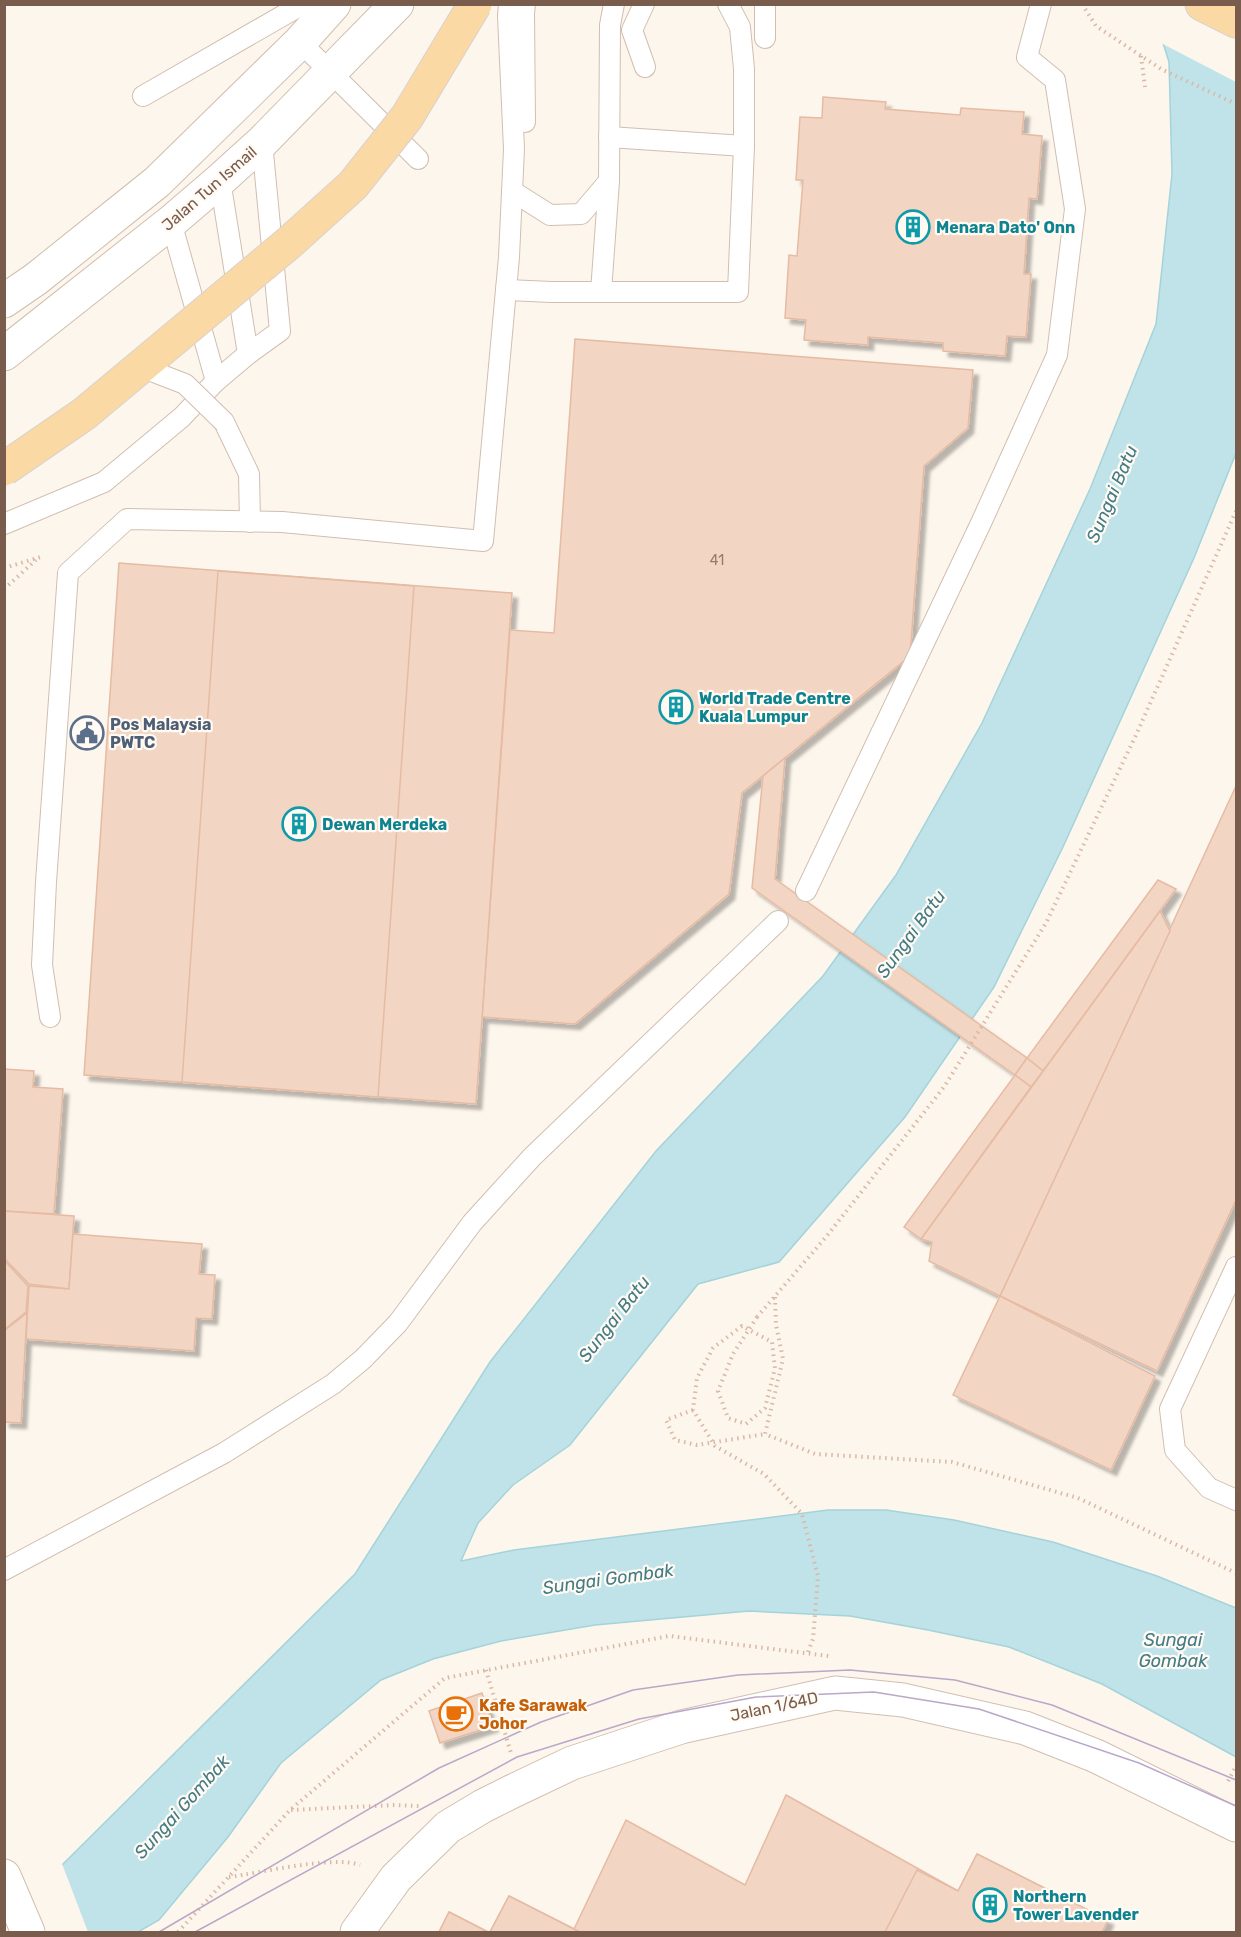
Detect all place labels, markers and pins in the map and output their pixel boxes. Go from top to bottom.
building icon: Menara Dato' Onn [895,209,931,245]
place label: Menara Dato' Onn [936,218,1075,237]
building icon: World Trade Centre Kuala Lumpur [658,689,694,725]
place label: World Trade Centre Kuala Lumpur [699,689,851,726]
public building icon: Pos Malaysia PWTC [69,715,105,751]
place label: Pos Malaysia PWTC [110,715,211,752]
building icon: Dewan Merdeka [281,806,317,842]
place label: Dewan Merdeka [322,815,447,834]
cafe icon: Kafe Sarawak Johor [438,1696,474,1732]
place label: Kafe Sarawak Johor [479,1696,588,1733]
building icon: Northern Tower Lavender [972,1887,1008,1923]
place label: Northern Tower Lavender [1013,1887,1140,1924]

